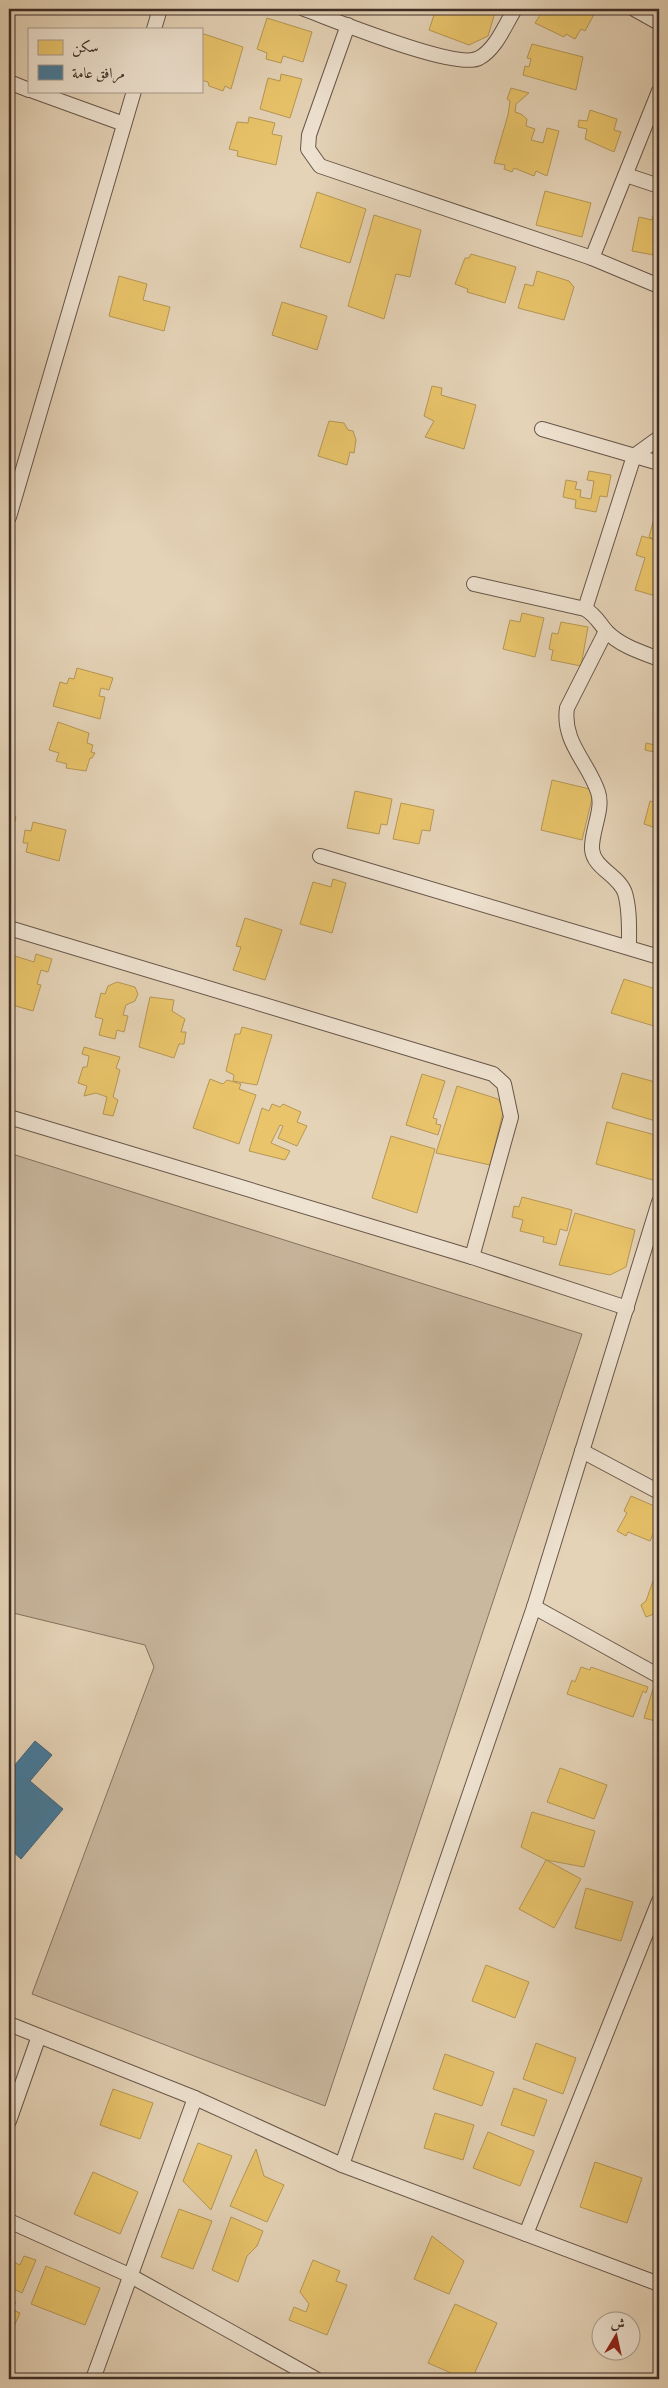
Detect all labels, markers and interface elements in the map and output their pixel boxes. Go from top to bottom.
legend [28,28,202,92]
text: سكن [72,37,99,57]
text: مرافق عامة [72,63,125,84]
north arrow [590,2310,640,2360]
text: ش [610,2313,626,2333]

